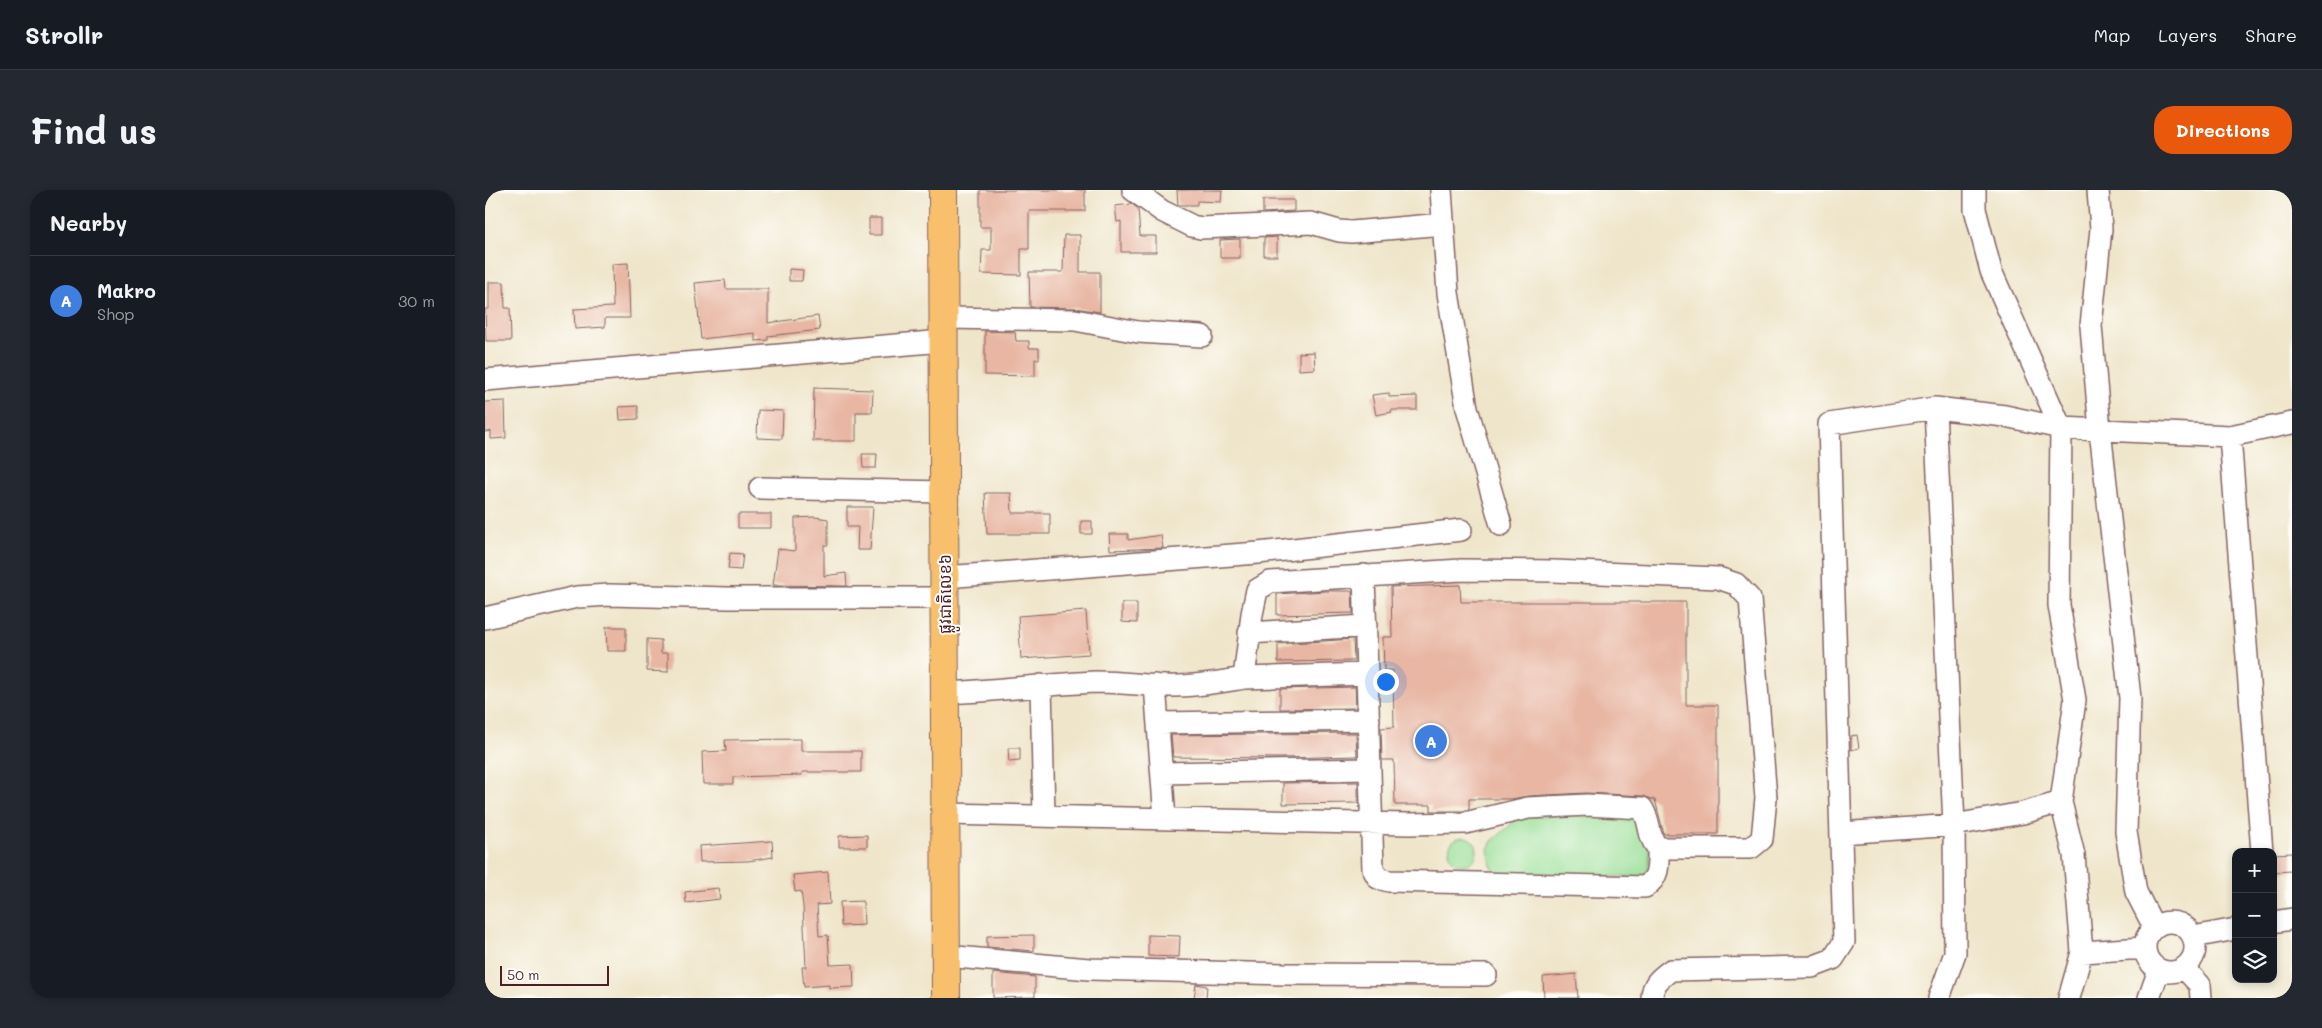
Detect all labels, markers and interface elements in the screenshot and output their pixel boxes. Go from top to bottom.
text: Strollr [25,19,103,50]
text: Map [2094,23,2130,47]
text: Layers [2158,23,2217,47]
text: Share [2245,23,2297,47]
button: Directions [2154,106,2292,154]
text: Find us [30,107,157,153]
text: Nearby [50,209,127,236]
text: Makro [97,278,156,303]
text: A [60,290,72,311]
text: 30 m [398,290,435,311]
text: Shop [97,303,134,324]
street label: ផ្លូវជាតិលេខ៦ [934,554,960,634]
your location [1373,669,1399,695]
pin: A [1415,722,1447,760]
map controls [2232,848,2277,983]
button: + [2232,848,2277,893]
button: − [2232,893,2277,938]
button: layers [2232,938,2277,983]
scale bar [500,963,609,986]
text: 50 m [507,965,539,984]

